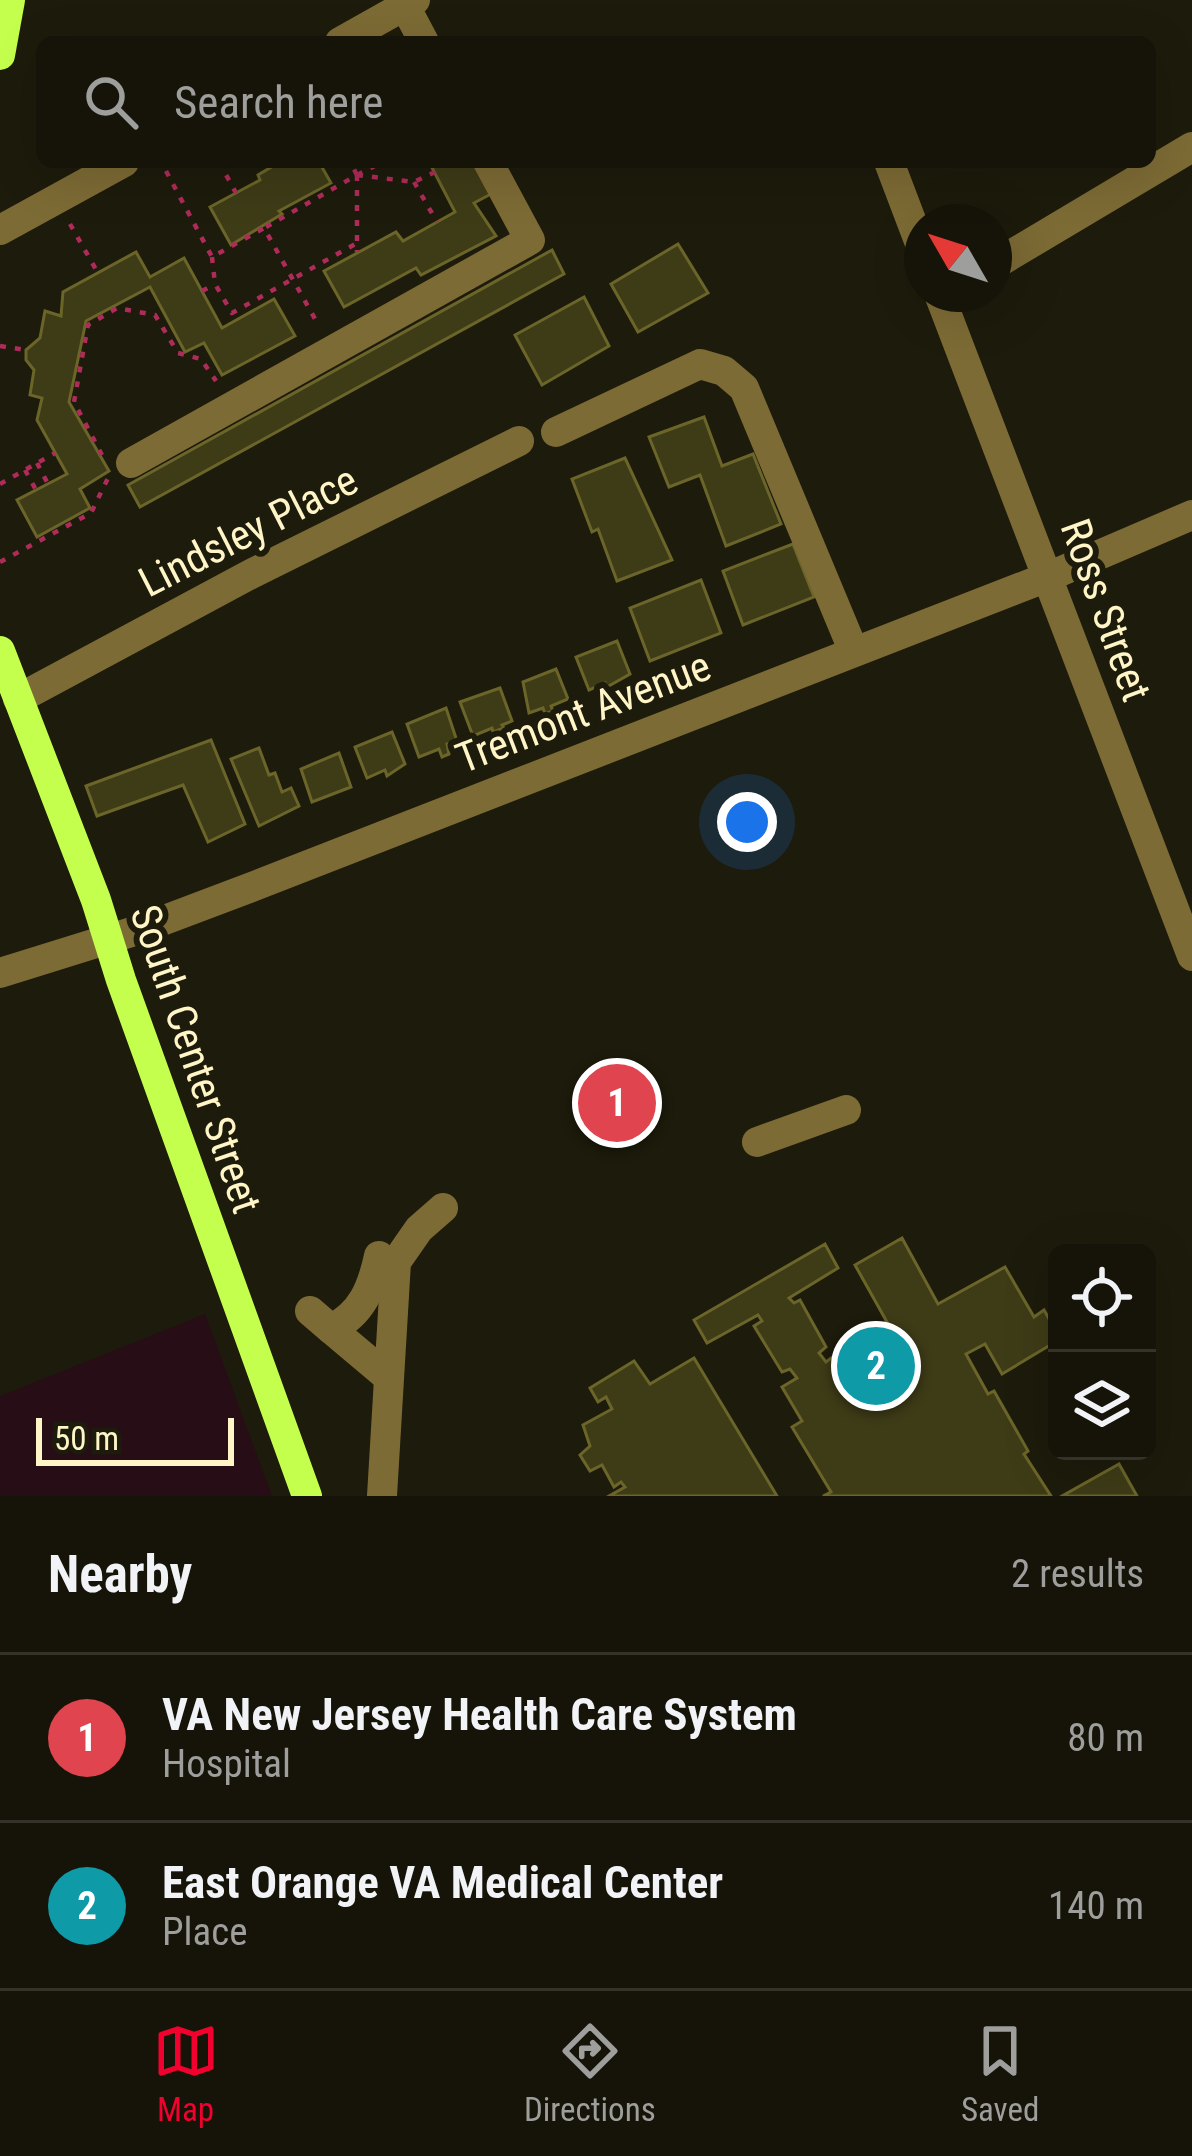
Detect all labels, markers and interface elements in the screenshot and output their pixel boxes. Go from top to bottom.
search box [36,36,1156,168]
icon: search [78,69,144,135]
text: Search here [174,76,383,129]
north arrow [904,204,1012,312]
street label: Lindsley Place [131,455,365,607]
street label: Ross Street [1051,512,1161,708]
street label: Tremont Avenue [449,641,717,783]
your location [717,792,777,852]
street label: South Center Street [120,899,272,1219]
pin: 1 [578,1058,656,1148]
map controls [1048,1244,1156,1460]
button: locate [1048,1244,1156,1352]
pin: 2 [837,1321,915,1411]
button: layers [1048,1352,1156,1460]
scale bar [36,1412,234,1465]
text: 50 m [54,1419,119,1458]
text: Nearby [48,1545,192,1604]
text: 2 results [1011,1551,1144,1597]
text: VA New Jersey Health Care System [162,1688,797,1741]
text: 1 [77,1715,97,1761]
text: 80 m [1067,1715,1144,1761]
text: Hospital [162,1741,291,1787]
text: East Orange VA Medical Center [162,1856,723,1909]
text: 2 [77,1883,97,1929]
text: 140 m [1048,1883,1144,1929]
text: Place [162,1909,248,1955]
tab: Map [153,2018,219,2129]
tab: Directions [524,2018,656,2129]
tab: Saved [961,2018,1039,2129]

